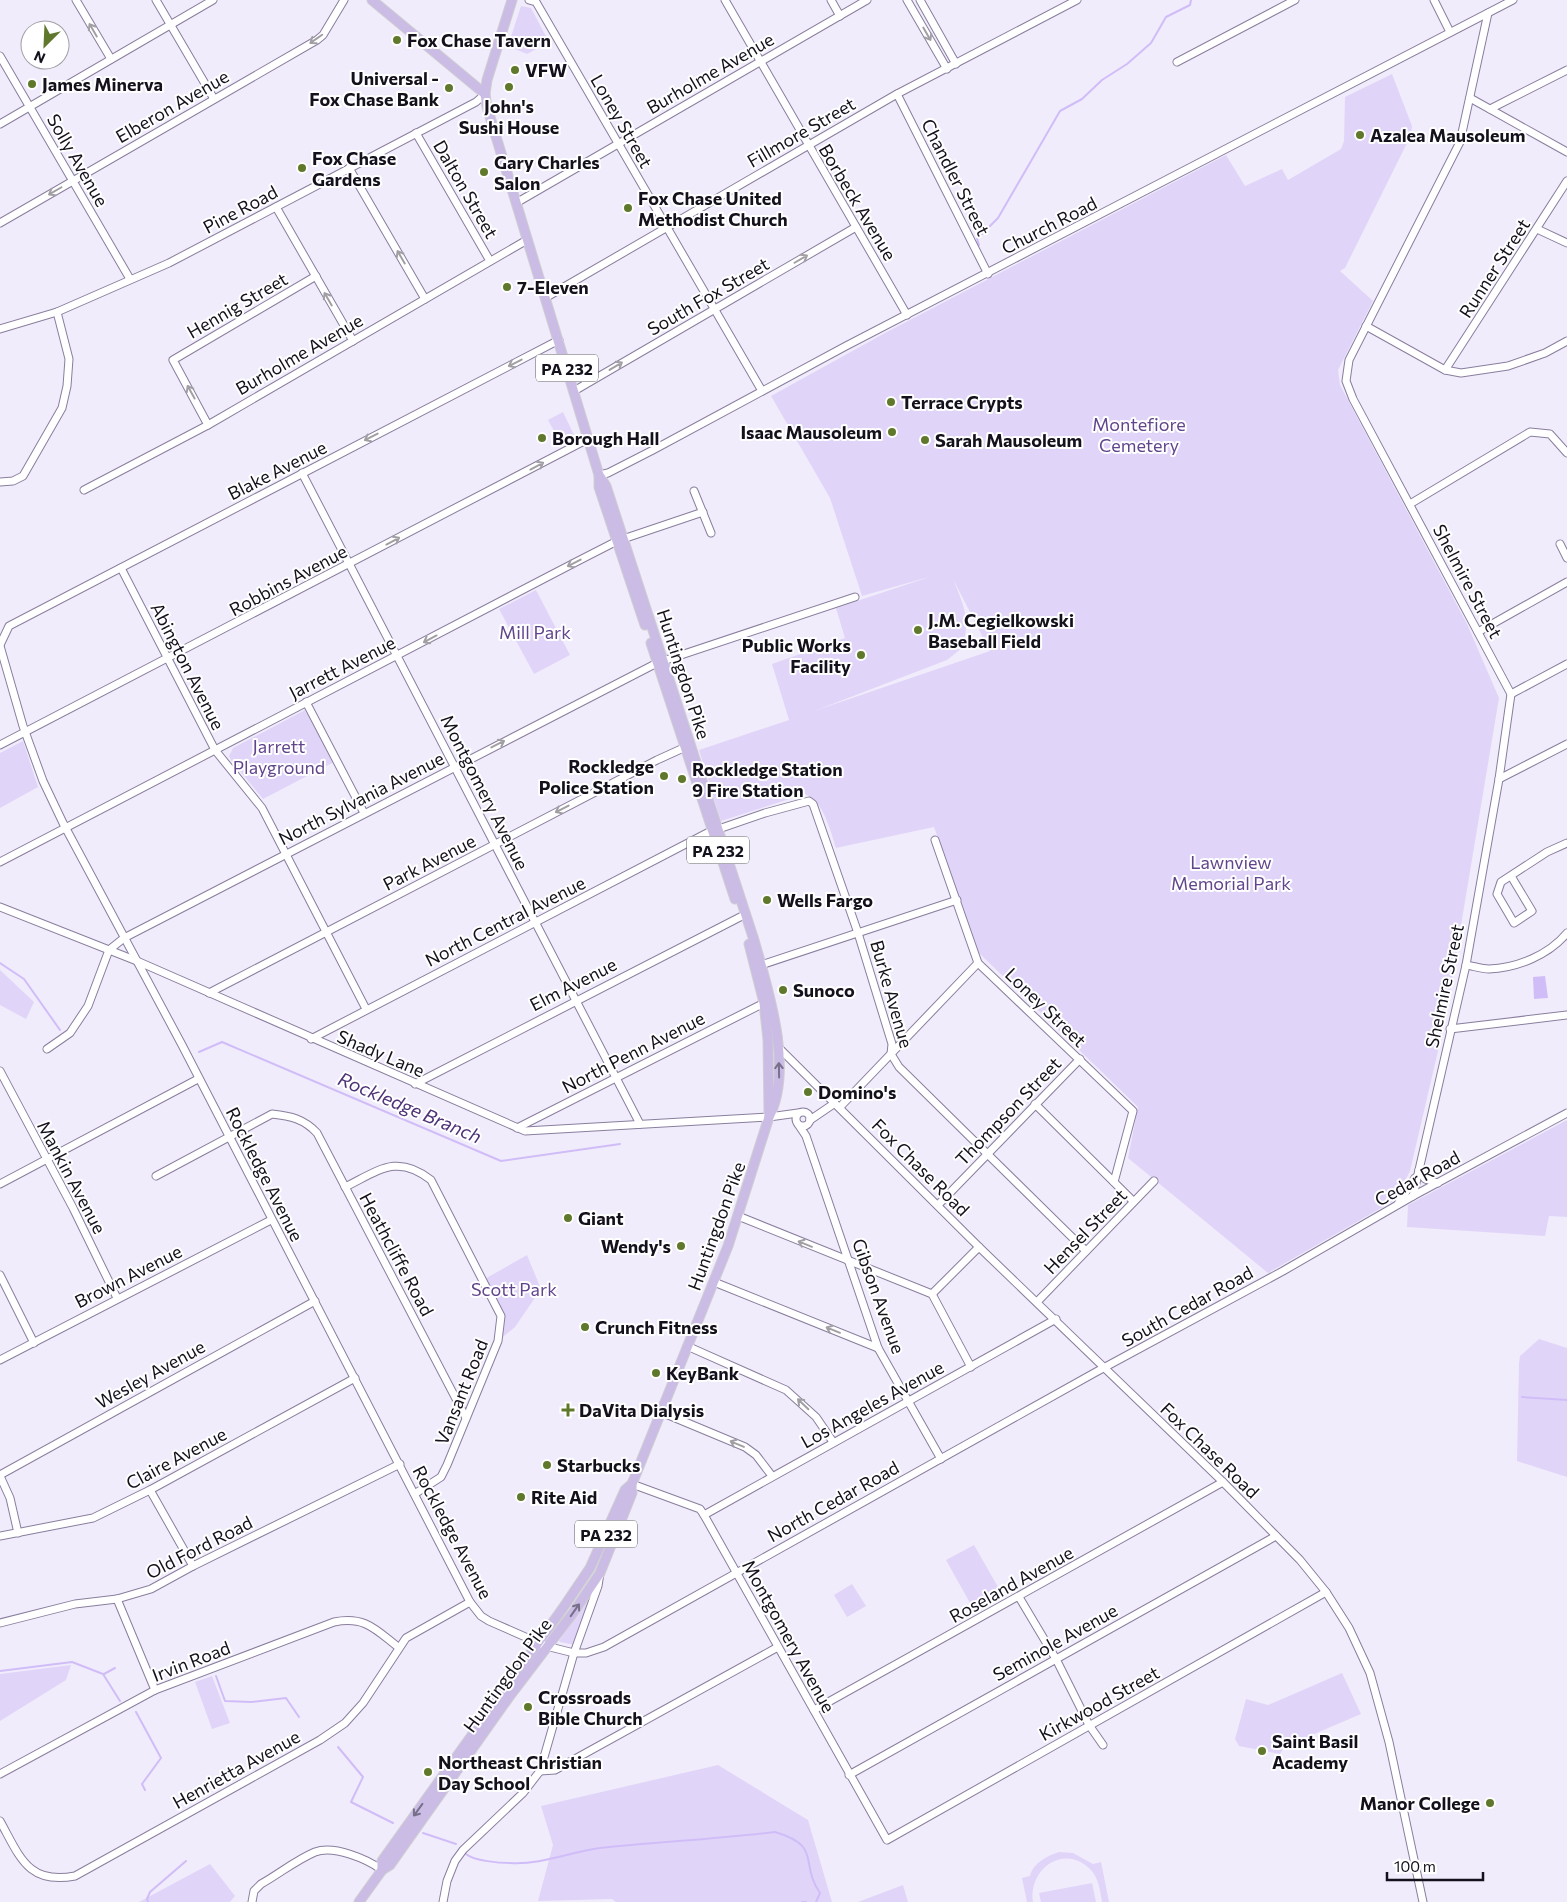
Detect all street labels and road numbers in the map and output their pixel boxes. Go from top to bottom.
street label: Burholme Avenue [643,28,777,118]
street label: Elberon Avenue [112,65,232,147]
street label: Loney Street [586,70,658,172]
street label: Fillmore Street [743,92,859,172]
street label: Solly Avenue [43,110,113,210]
street label: Chandler Street [917,115,995,239]
street label: Dalton Street [429,136,503,242]
street label: Borbeck Avenue [815,140,901,264]
street label: Pine Road [199,180,281,238]
street label: Church Road [998,192,1100,258]
street label: Runner Street [1454,214,1534,322]
street label: South Fox Street [643,252,773,340]
street label: Hennig Street [183,267,291,343]
street label: Burholme Avenue [232,309,366,399]
road number: PA 232 [536,354,598,382]
street label: Blake Avenue [224,436,330,504]
street label: Shelmire Street [1429,520,1507,642]
street label: Robbins Avenue [225,540,351,620]
street label: Abington Avenue [147,599,229,733]
street label: Huntingdon Pike [653,606,715,742]
street label: Jarrett Avenue [285,631,399,703]
street label: Montgomery Avenue [436,711,534,873]
street label: North Sylvania Avenue [274,747,448,849]
street label: Park Avenue [379,829,479,895]
road number: PA 232 [687,836,749,864]
street label: North Central Avenue [421,871,589,971]
street label: Shelmire Street [1420,922,1468,1050]
street label: Burke Avenue [866,938,918,1050]
street label: Elm Avenue [526,953,620,1015]
street label: Loney Street [1001,963,1091,1051]
street label: North Penn Avenue [558,1007,708,1097]
street label: Shady Lane [334,1025,428,1081]
street label: Thompson Street [951,1052,1065,1170]
street label: Rockledge Avenue [222,1103,308,1245]
street label: Fox Chase Road [868,1114,974,1220]
street label: Mankin Avenue [33,1117,111,1237]
street label: Cedar Road [1370,1146,1464,1210]
street label: Huntingdon Pike [682,1159,750,1293]
street label: Hensel Street [1039,1184,1131,1278]
street label: Heathcliffe Road [355,1189,439,1319]
street label: Gibson Avenue [848,1235,910,1357]
street label: Brown Avenue [71,1240,185,1312]
street label: South Cedar Road [1117,1261,1257,1351]
street label: Wesley Avenue [92,1335,208,1413]
street label: Vansant Road [430,1336,492,1448]
street label: Los Angeles Avenue [797,1356,947,1452]
street label: Fox Chase Road [1156,1397,1264,1503]
street label: Claire Avenue [122,1422,230,1494]
street label: North Cedar Road [763,1456,903,1546]
street label: Rockledge Avenue [409,1462,497,1602]
street label: Old Ford Road [142,1511,256,1583]
road number: PA 232 [575,1520,637,1548]
street label: Roseland Avenue [945,1541,1077,1627]
street label: Montgomery Avenue [738,1556,840,1716]
street label: Seminole Avenue [989,1599,1121,1685]
street label: Huntingdon Pike [458,1614,556,1736]
street label: Irvin Road [149,1636,233,1686]
street label: Kirkwood Street [1035,1661,1163,1745]
street label: Henrietta Avenue [169,1725,303,1813]

